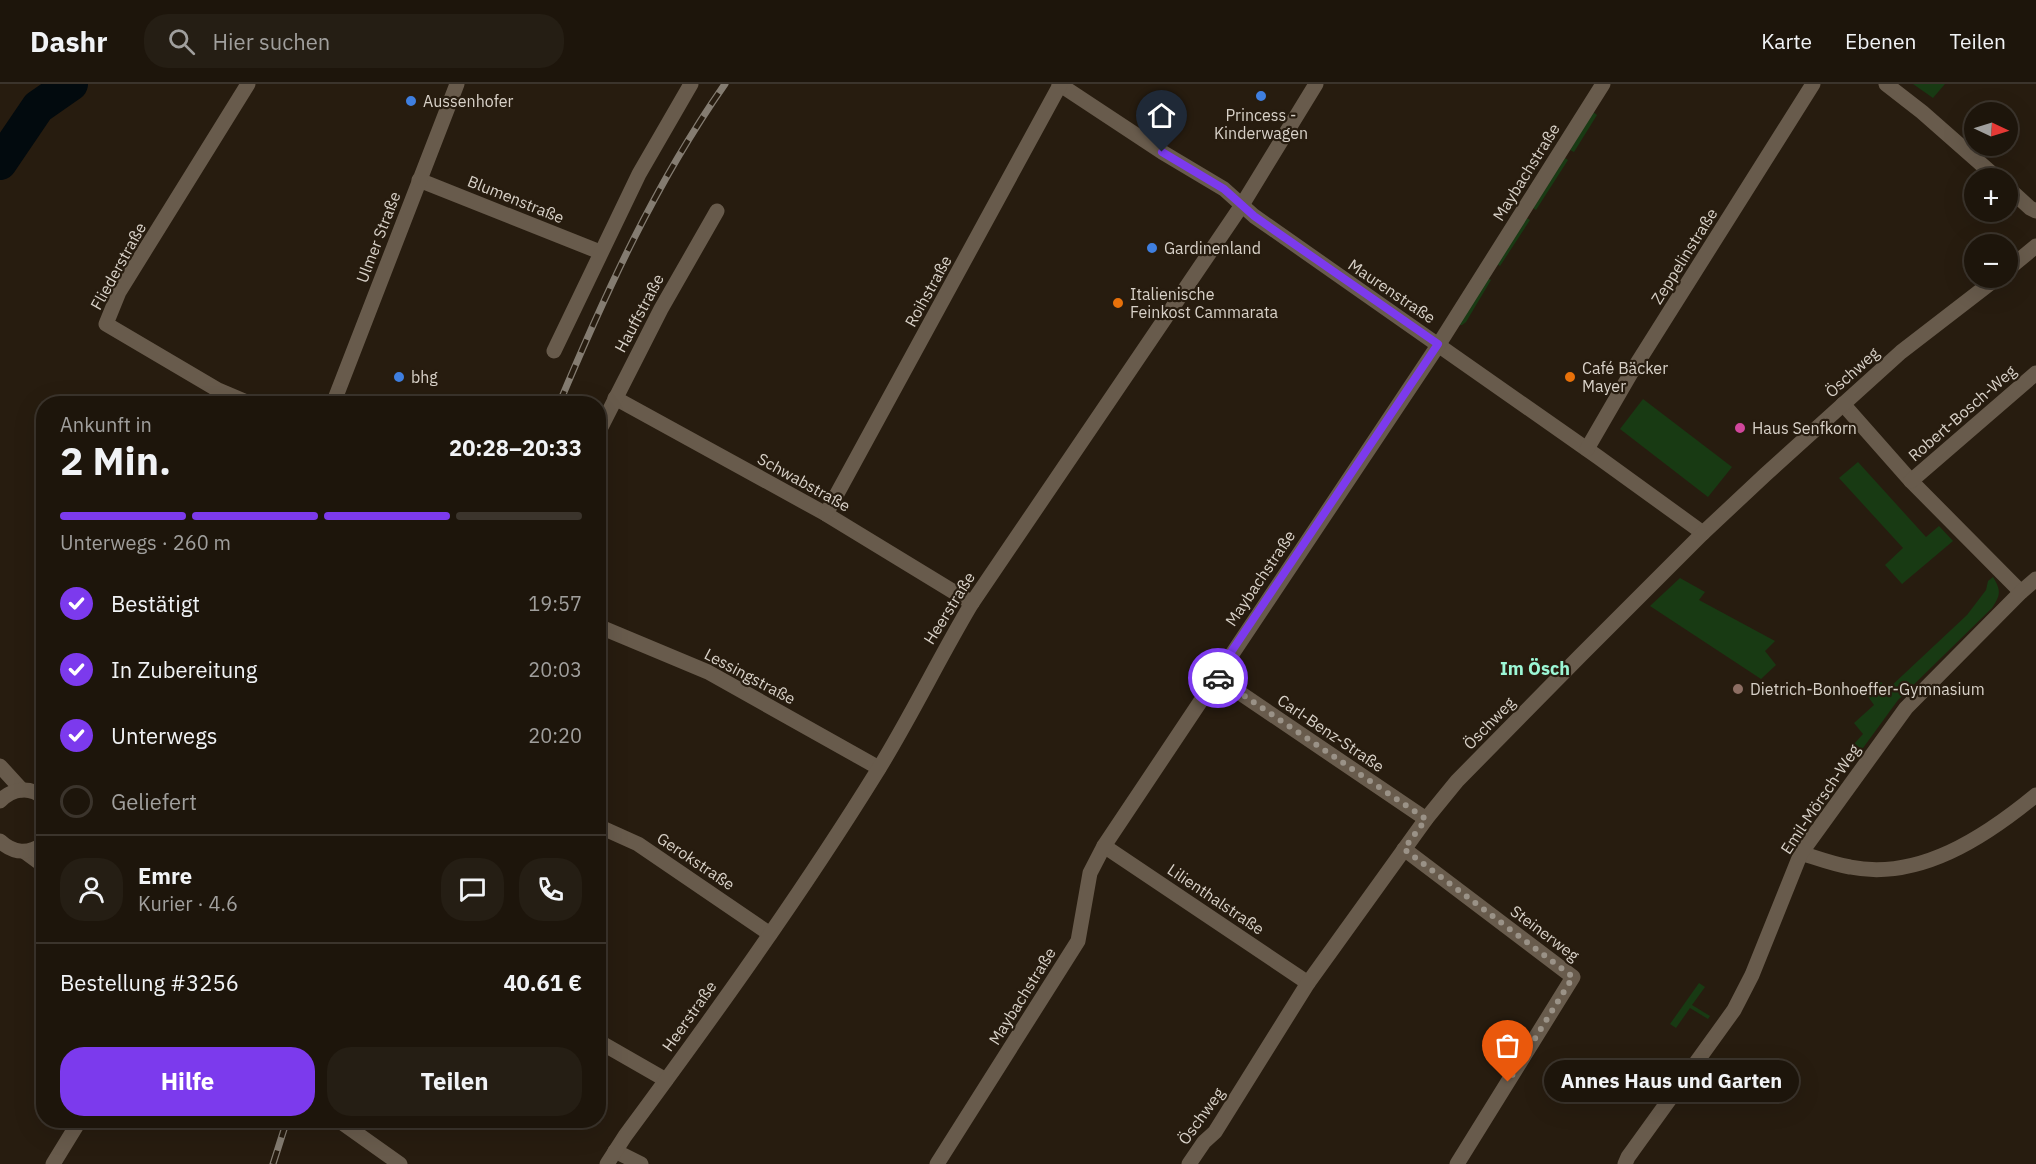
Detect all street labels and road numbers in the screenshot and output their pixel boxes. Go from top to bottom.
street label: Maybachstraße [1488,119,1564,224]
street label: Blumenstraße [465,171,567,228]
street label: Ulmer Straße [351,188,405,285]
street label: Zeppelinstraße [1647,204,1722,308]
street label: Fliederstraße [86,219,150,313]
street label: Roihstraße [900,252,956,330]
street label: Maurenstraße [1345,254,1440,328]
street label: Hauffstraße [610,270,668,356]
street label: Öschweg [1821,342,1883,401]
street label: Robert-Bosch-Weg [1904,360,2020,465]
street label: Schwabstraße [754,448,854,516]
street label: Maybachstraße [1221,526,1299,630]
street label: Heerstraße [919,568,979,648]
street label: Lessingstraße [701,644,799,708]
street label: Carl-Benz-Straße [1274,690,1388,776]
street label: Öschweg [1459,692,1519,754]
street label: Emil-Mörsch-Weg [1776,740,1864,858]
street label: Gerokstraße [653,828,739,894]
street label: Lilienthalstraße [1164,859,1268,939]
street label: Steinerweg [1507,901,1584,966]
street label: Maybachstraße [984,943,1060,1048]
street label: Heerstraße [657,977,721,1055]
street label: Öschweg [1174,1083,1229,1148]

